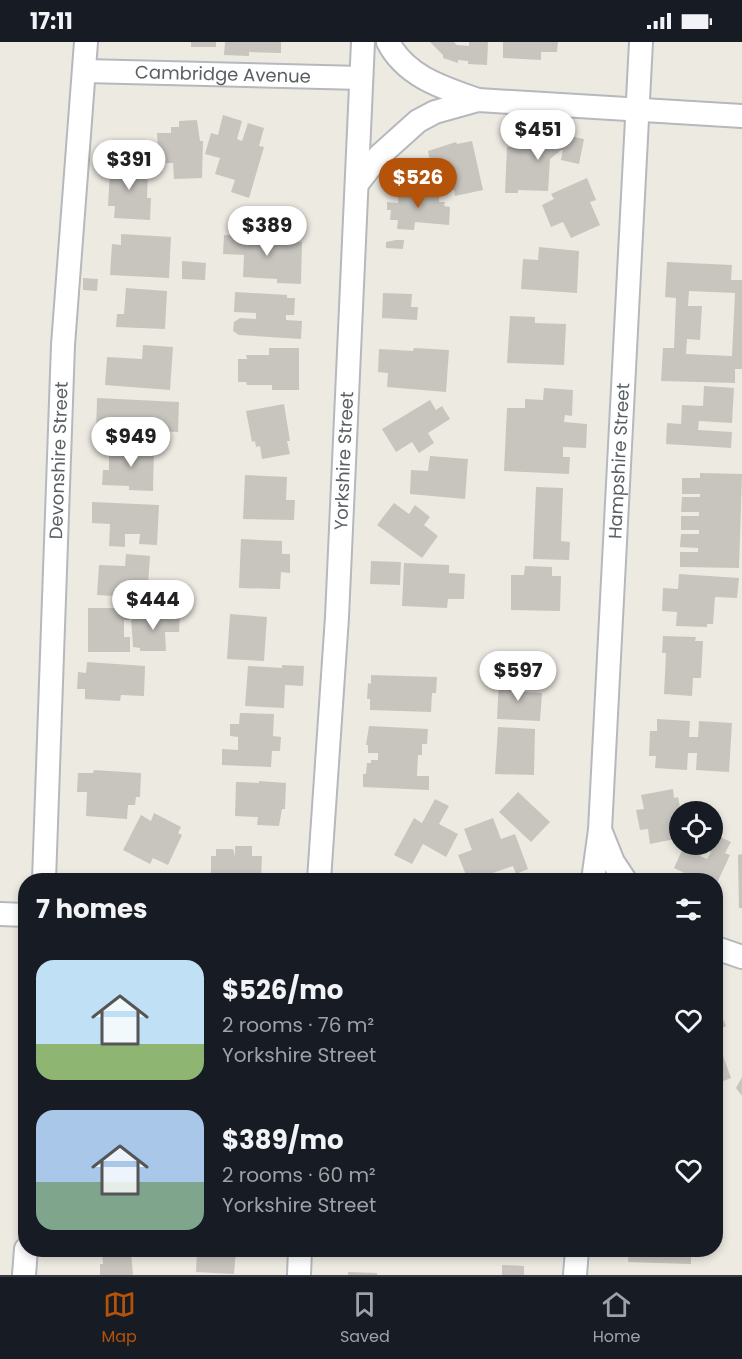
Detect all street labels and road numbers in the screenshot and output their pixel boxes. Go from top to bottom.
street label: Cambridge Avenue [135,59,311,89]
street label: Devonshire Street [43,381,74,540]
street label: Hampshire Street [602,382,635,540]
street label: Yorkshire Street [328,391,359,531]

